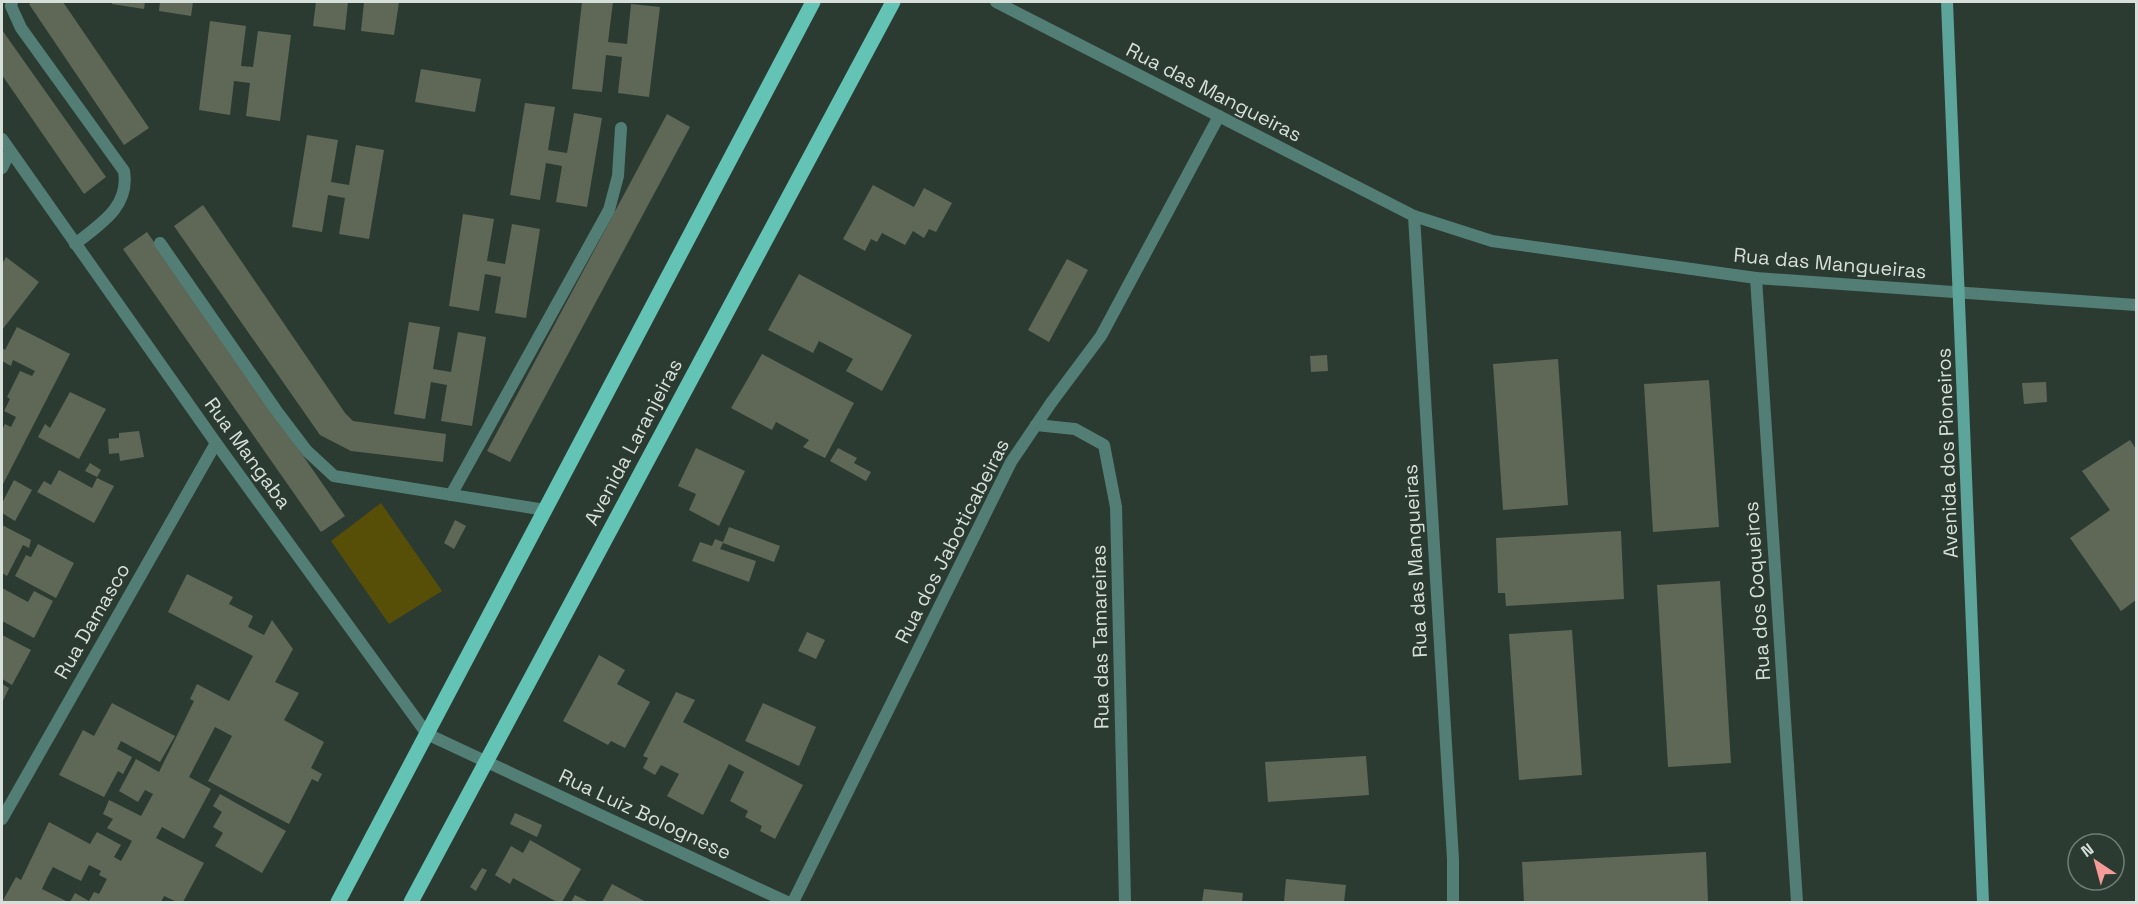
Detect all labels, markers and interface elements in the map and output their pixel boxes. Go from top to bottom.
street label: Rua das Mangueiras [1122,36,1306,148]
street label: Rua das Mangueiras [1732,242,1928,284]
street label: Avenida dos Pioneiros [1930,347,1964,559]
street label: Avenida Laranjeiras [578,354,688,530]
street label: Rua Mangaba [199,392,297,514]
street label: Rua dos Jaboticabeiras [889,434,1015,648]
street label: Rua das Mangueiras [1397,464,1433,658]
street label: Rua dos Coqueiros [1738,501,1776,681]
street label: Rua das Tamareiras [1085,545,1115,729]
street label: Rua Damasco [48,558,136,684]
street label: Rua Luiz Bolognese [555,763,735,865]
north arrow [2066,832,2126,892]
text: N [2077,839,2098,862]

